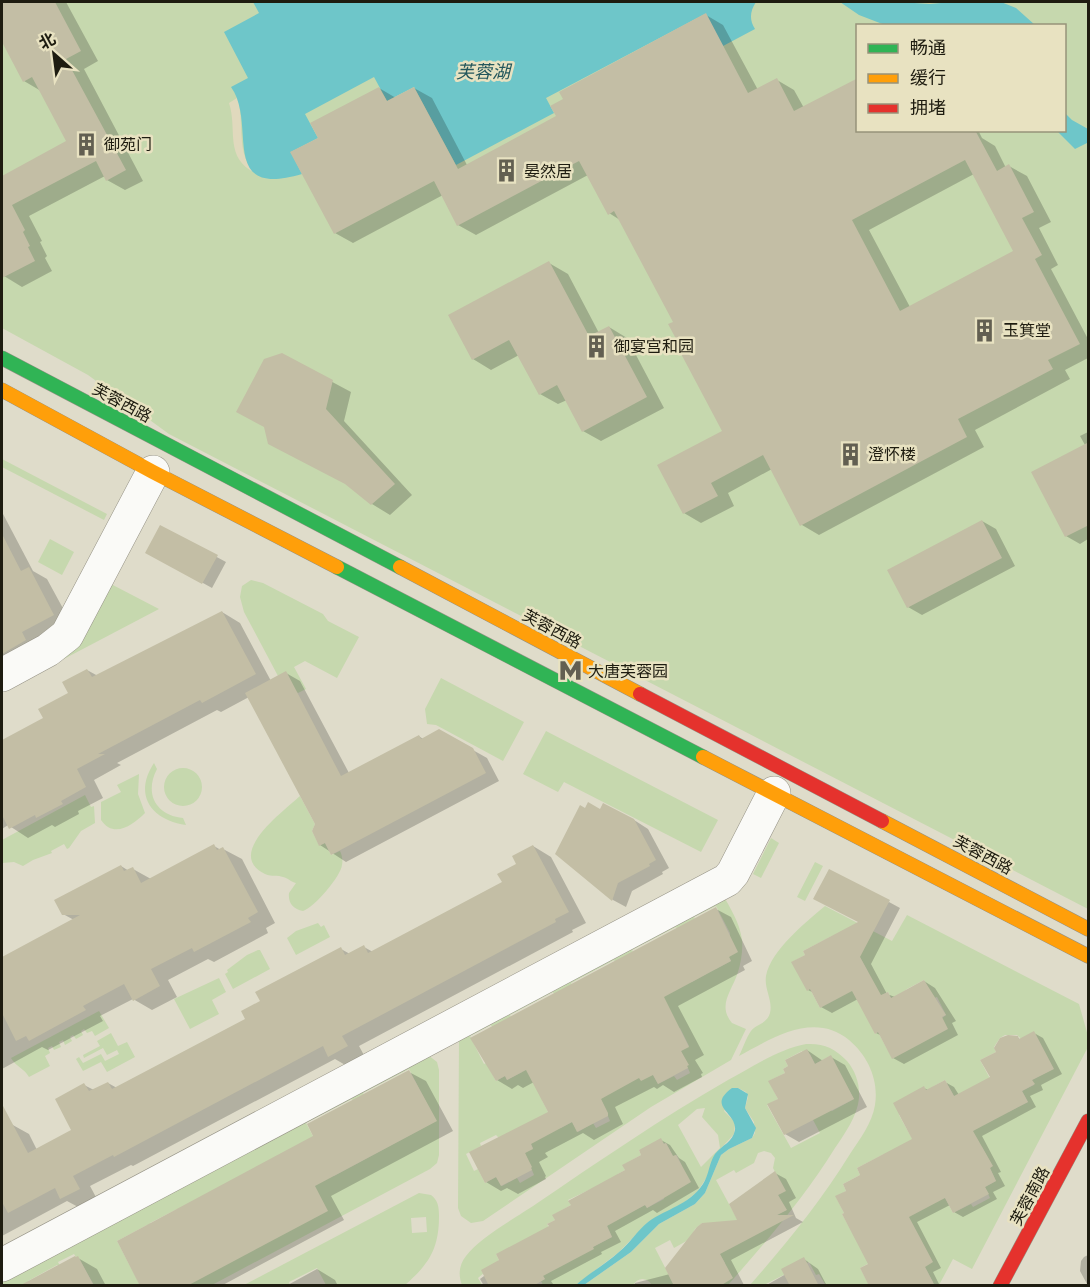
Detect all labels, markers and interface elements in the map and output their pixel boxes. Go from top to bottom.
north arrow [24,24,84,84]
legend [856,24,1066,132]
text: 北 [36,29,59,53]
text: 畅通 [910,37,946,59]
water label: 芙蓉湖 [456,61,513,83]
text: 缓行 [910,67,946,89]
text: 拥堵 [910,97,946,119]
building icon: 御苑门 [73,131,99,157]
place label: 御苑门 [104,135,152,154]
building icon: 晏然居 [493,158,519,184]
place label: 晏然居 [524,162,572,181]
building icon: 玉箕堂 [972,317,998,343]
place label: 玉箕堂 [1003,321,1051,340]
building icon: 御宴宫和园 [583,333,609,359]
place label: 御宴宫和园 [614,337,694,356]
street label: 芙蓉西路 [89,380,155,426]
building icon: 澄怀楼 [837,441,863,467]
place label: 澄怀楼 [868,445,916,464]
street label: 芙蓉西路 [519,606,585,652]
metro station icon: 大唐芙蓉园 [557,658,583,684]
place label: 大唐芙蓉园 [588,662,668,681]
street label: 芙蓉西路 [950,832,1016,878]
street label: 芙蓉南路 [1007,1163,1053,1229]

